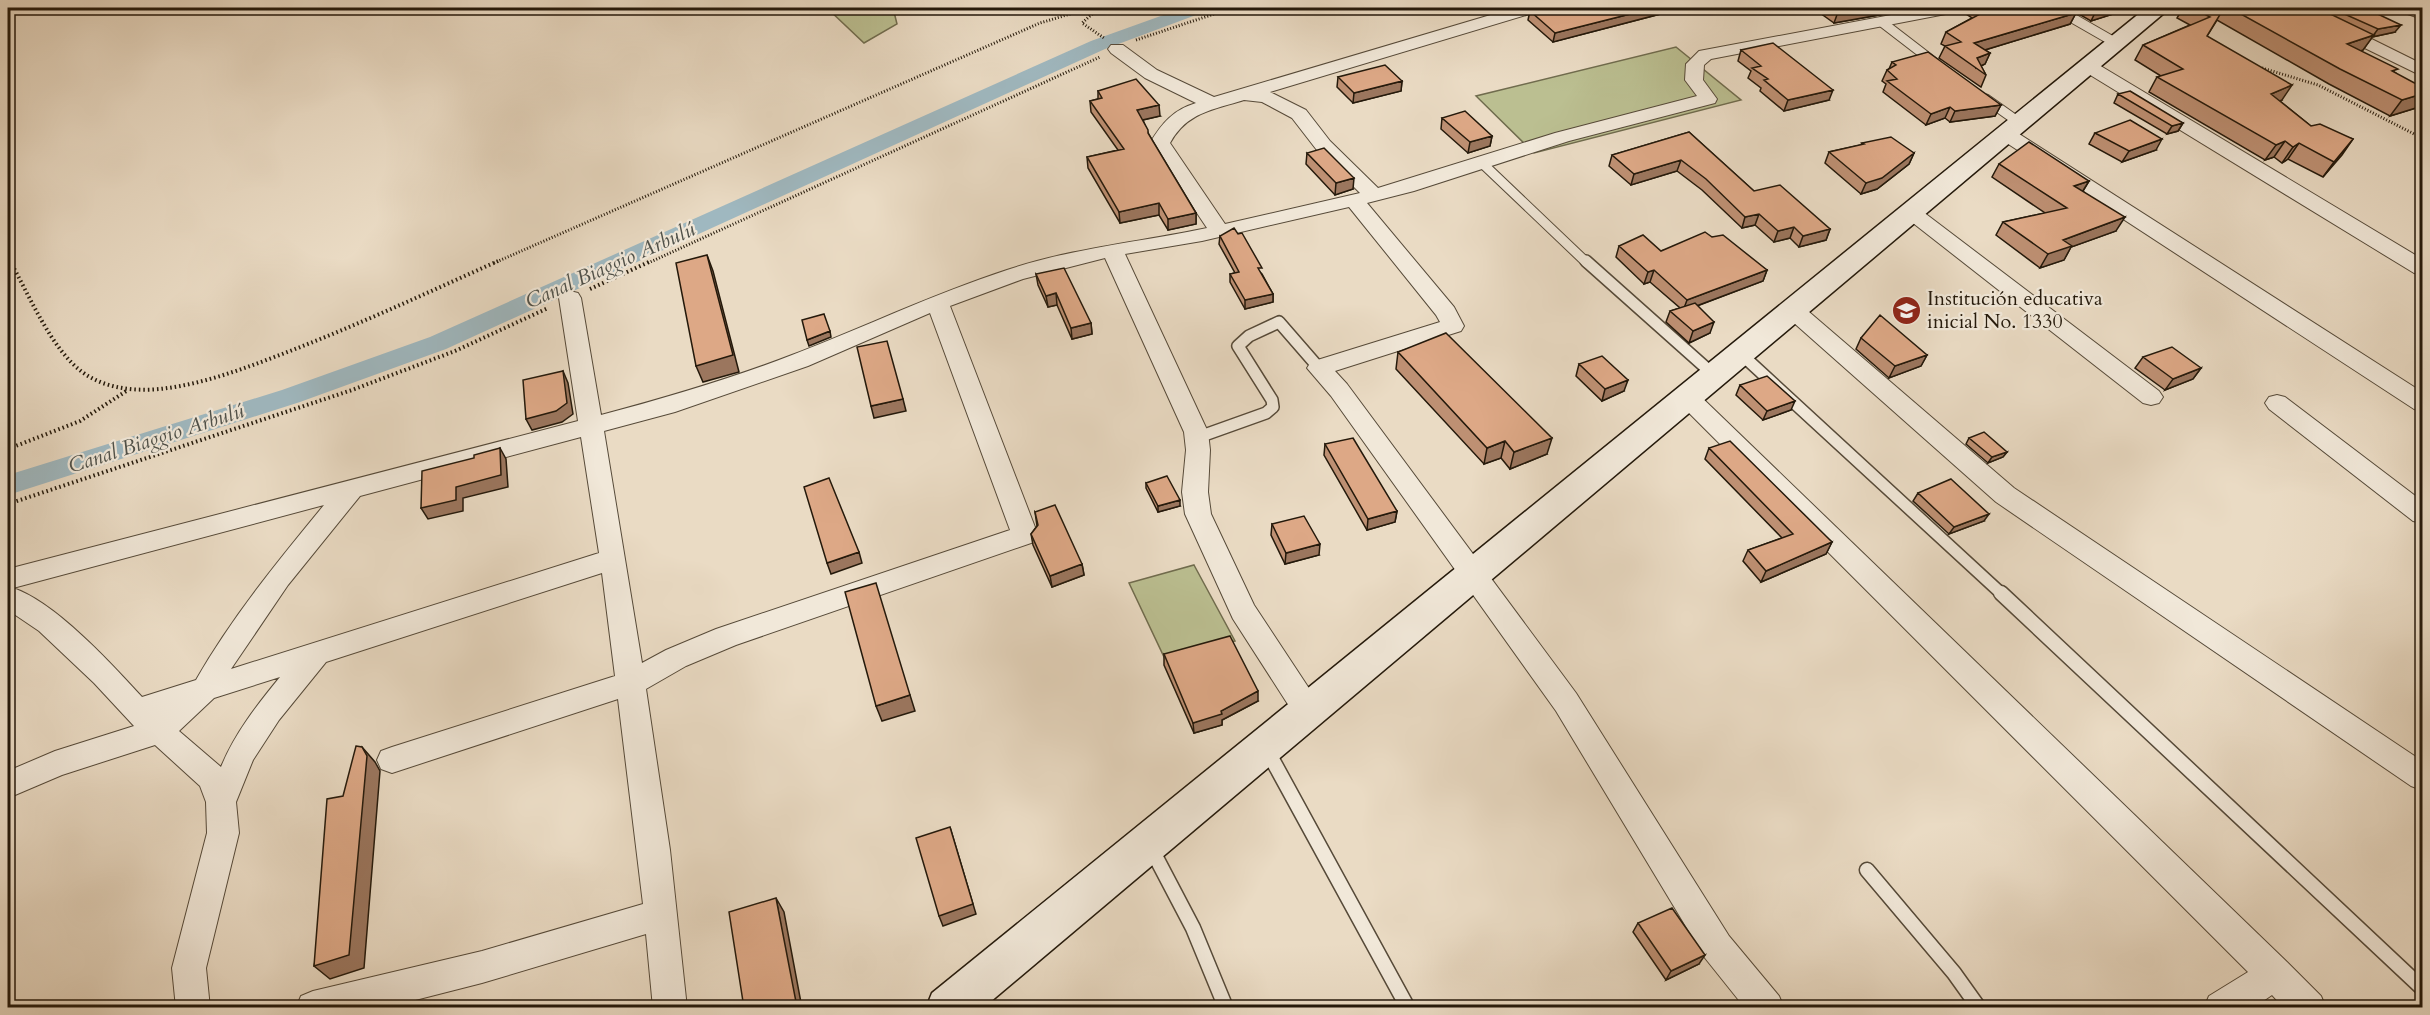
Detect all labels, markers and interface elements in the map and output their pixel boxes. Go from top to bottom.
water label: Canal Biaggio Arbulú [521,215,700,316]
place label: Institución educativa inicial No. 1330 [1927,285,2103,335]
school or university icon: Institución educativa inicial No. 1330 [1890,294,1922,326]
water label: Canal Biaggio Arbulú [65,396,248,481]

